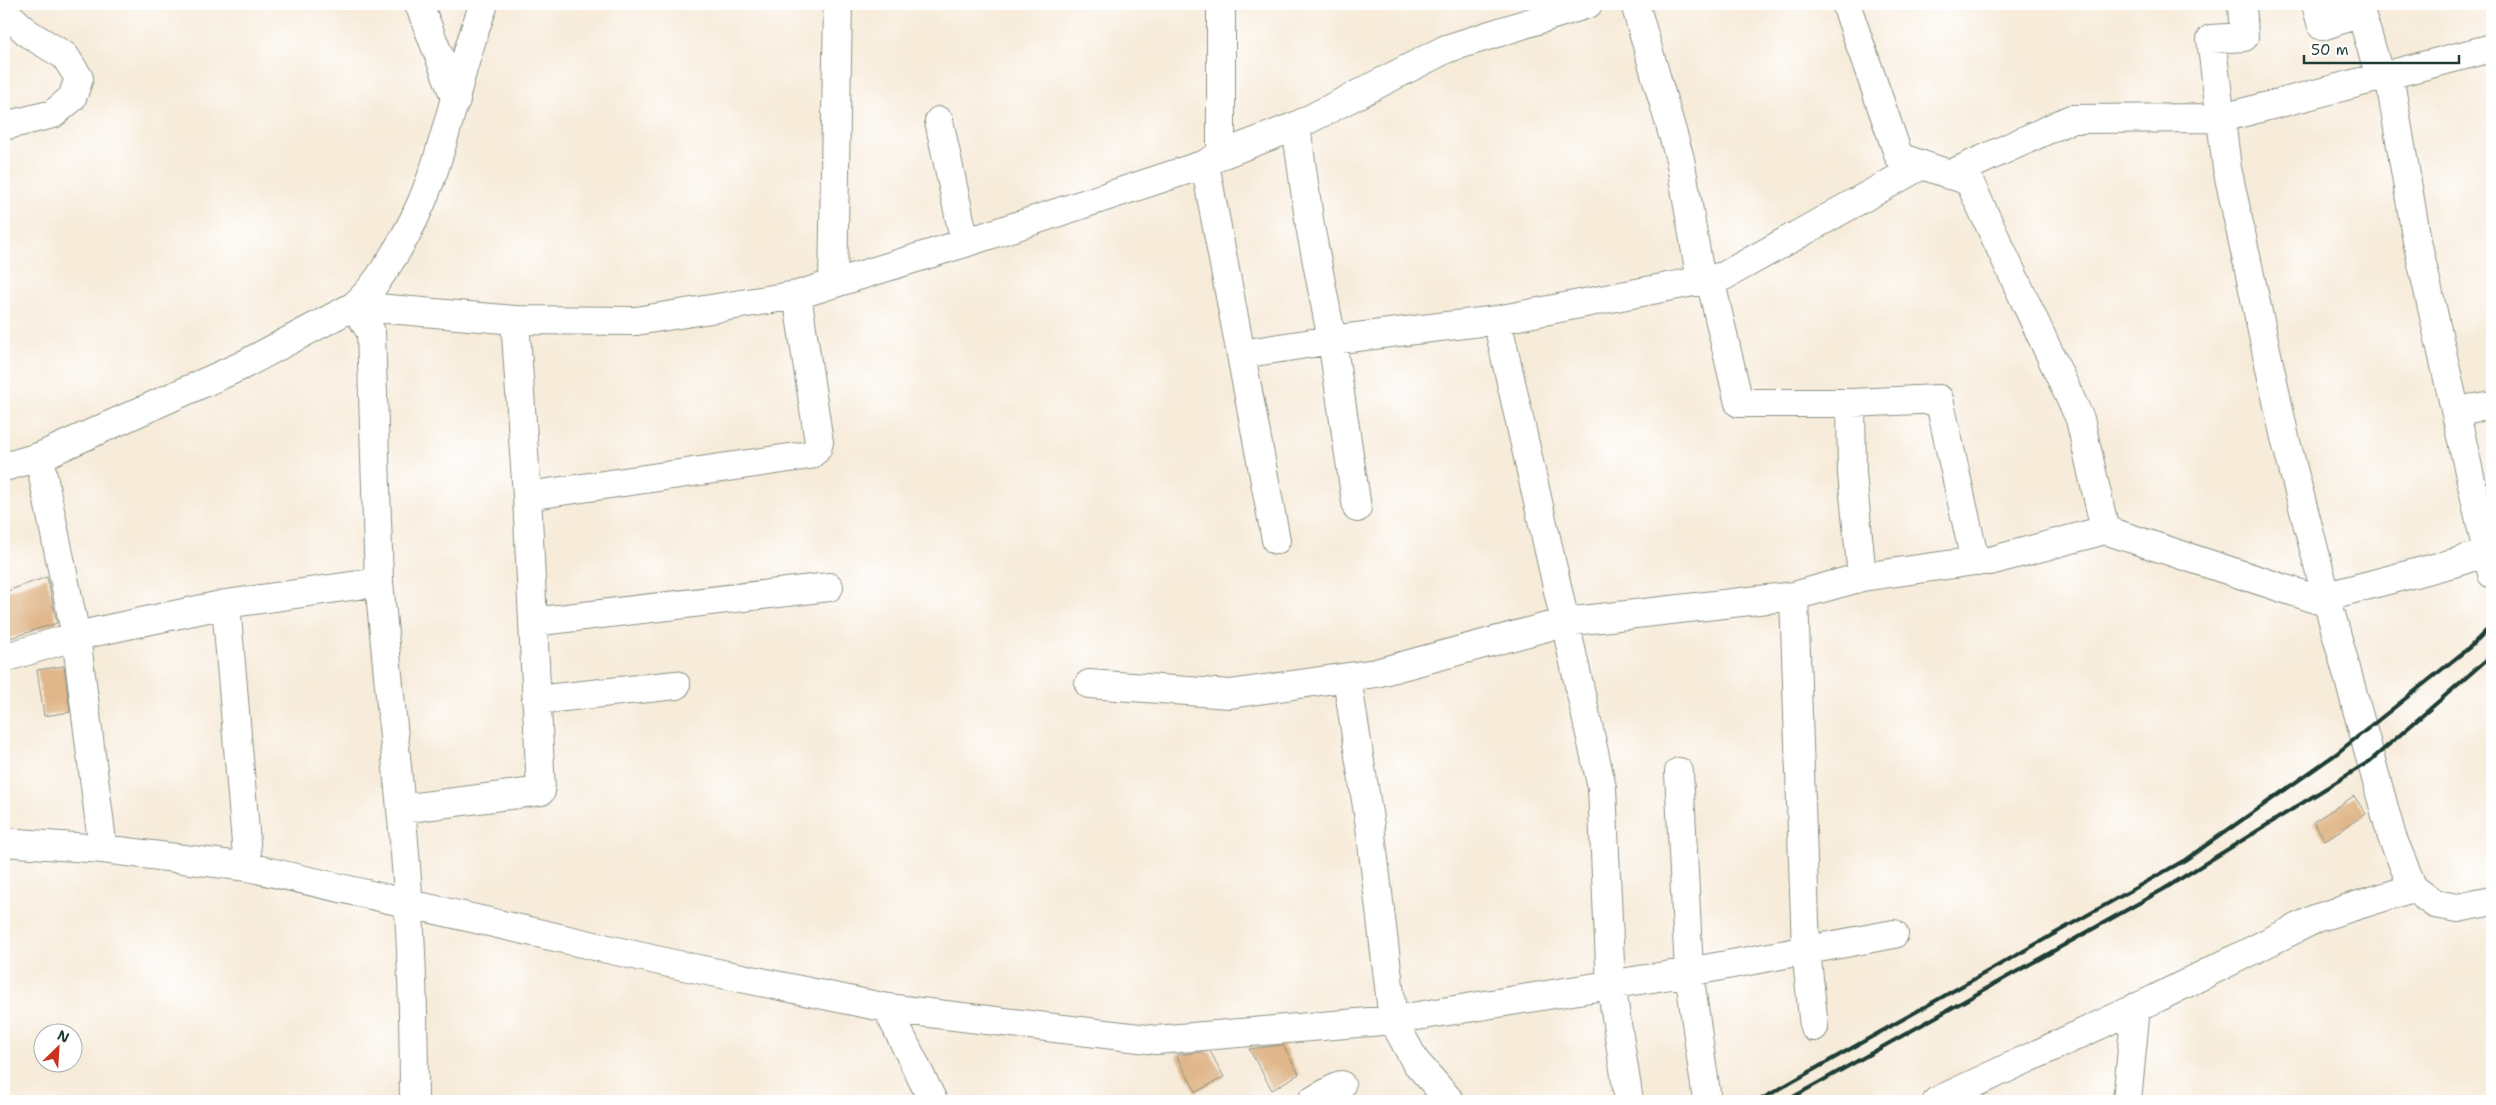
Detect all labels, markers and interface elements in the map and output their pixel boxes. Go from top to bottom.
scale bar [2304,32,2458,64]
text: 50 m [2311,40,2349,60]
north arrow [32,1022,82,1072]
text: N [55,1026,72,1047]

